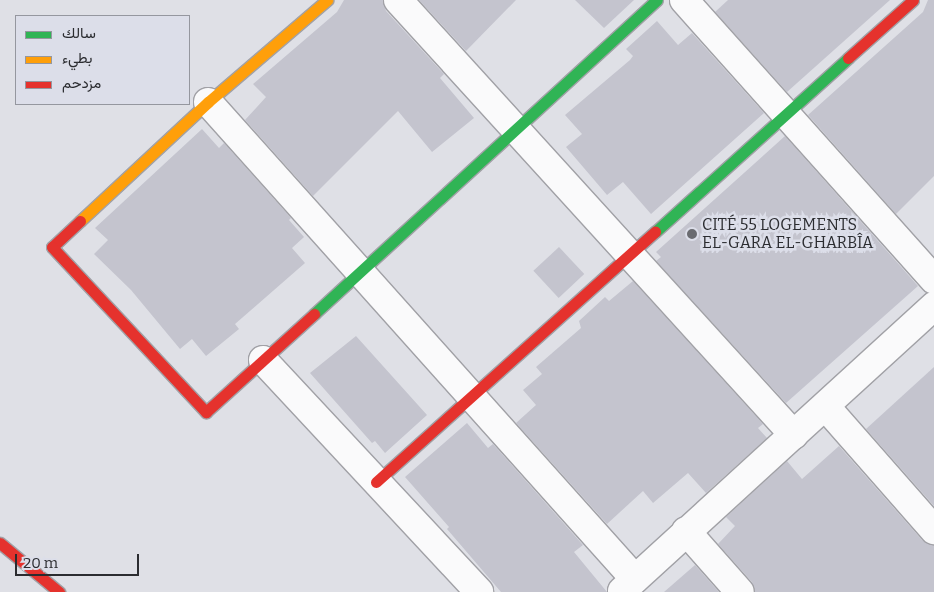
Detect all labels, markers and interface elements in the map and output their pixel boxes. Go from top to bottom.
legend [15,15,190,105]
text: سالك [62,24,96,42]
text: بطيء [62,49,92,67]
text: مزدحم [62,74,101,92]
place label: CITÉ 55 LOGEMENTS EL-GARA EL-GHARBÎA [702,215,873,253]
marker: CITÉ 55 LOGEMENTS EL-GARA EL-GHARBÎA [686,228,698,240]
scale bar [18,544,141,576]
text: 20 m [23,554,58,572]

